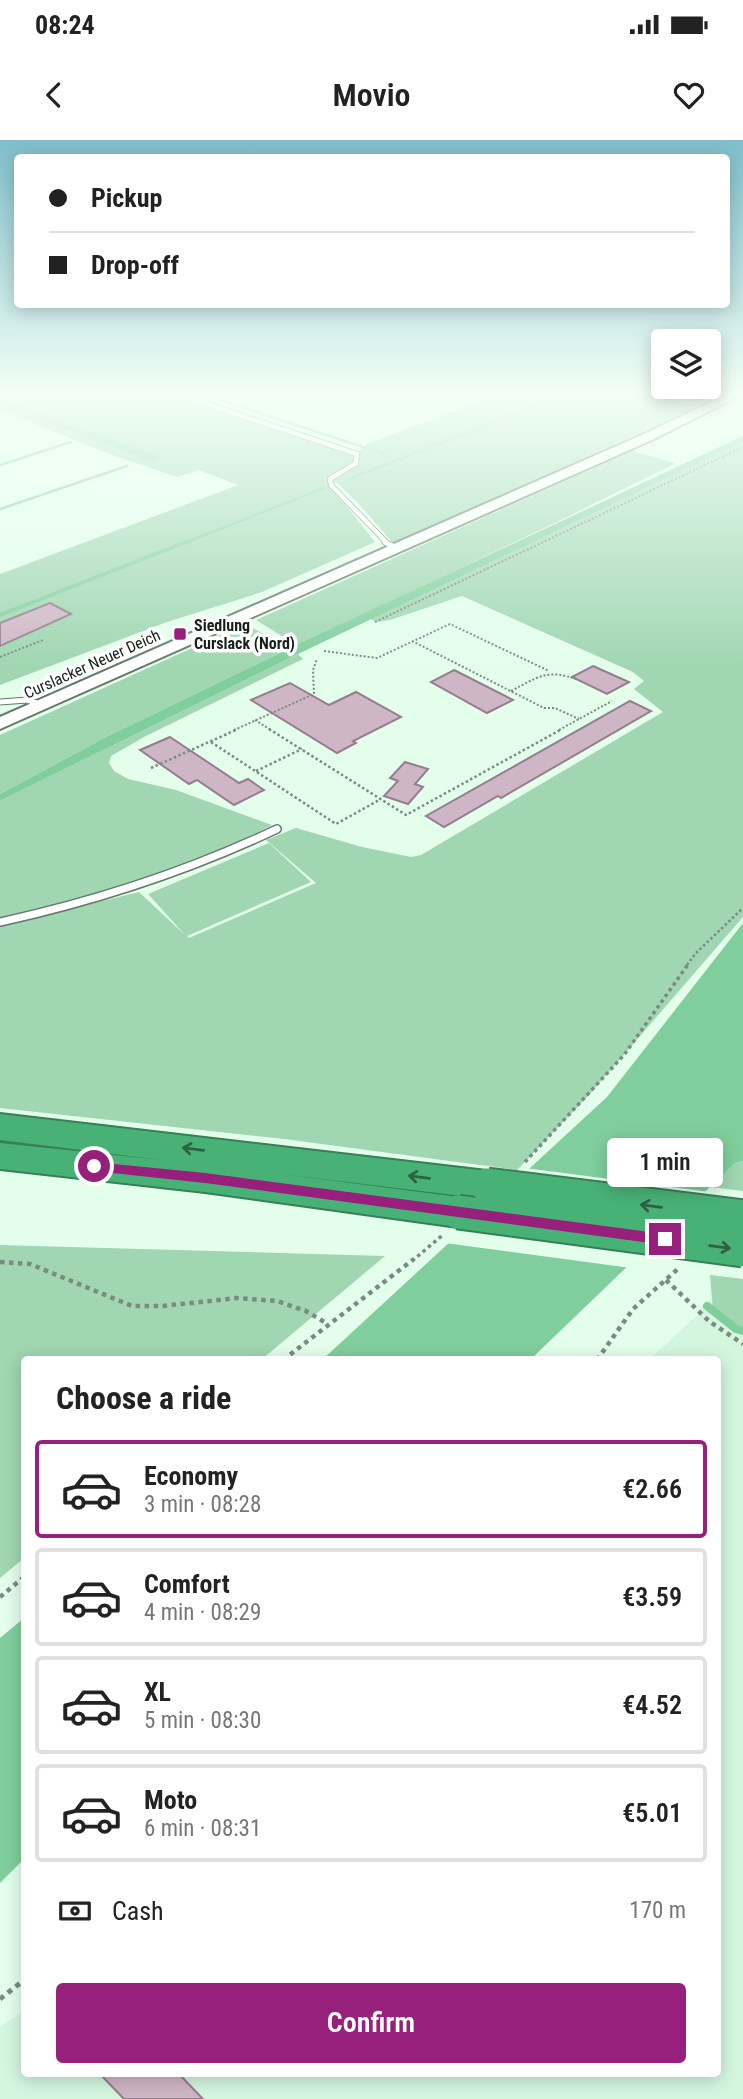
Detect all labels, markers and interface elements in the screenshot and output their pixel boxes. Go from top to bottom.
text: 08:24 [35,10,95,40]
icon: back [35,76,73,114]
text: Movio [333,76,411,114]
icon: heart [670,76,708,114]
text: Pickup [91,183,162,213]
text: Drop-off [91,250,179,280]
map controls [651,329,721,399]
button: layers [651,329,721,399]
place label: Siedlung Curslack (Nord) [194,616,295,653]
street label: Curslacker Neuer Deich [21,625,163,703]
marker: Siedlung Curslack (Nord) [172,626,188,642]
callout: 1 min [607,1138,723,1186]
one-way arrow [183,1143,205,1156]
text: 1 min [640,1149,690,1176]
route start [78,1150,110,1182]
one-way arrow [409,1170,431,1183]
one-way arrow [640,1199,663,1212]
route end [649,1223,681,1255]
one-way arrow [708,1240,731,1253]
text: Choose a ride [56,1379,231,1417]
icon: car [60,1458,123,1521]
text: Economy [144,1461,238,1491]
text: €2.66 [622,1474,682,1504]
text: 3 min · 08:28 [144,1491,261,1518]
icon: car [60,1566,123,1629]
text: Comfort [144,1569,230,1599]
text: €3.59 [622,1582,682,1612]
text: 4 min · 08:29 [144,1599,261,1626]
icon: car [60,1674,123,1737]
text: XL [144,1677,171,1707]
text: €4.52 [622,1690,682,1720]
text: 5 min · 08:30 [144,1707,261,1734]
icon: car [60,1782,123,1845]
text: Moto [144,1785,197,1815]
text: €5.01 [622,1798,682,1828]
text: 6 min · 08:31 [144,1815,261,1842]
icon: cash [56,1892,94,1930]
text: Cash [112,1896,164,1926]
text: 170 m [629,1897,686,1924]
button: Confirm [56,1983,686,2063]

